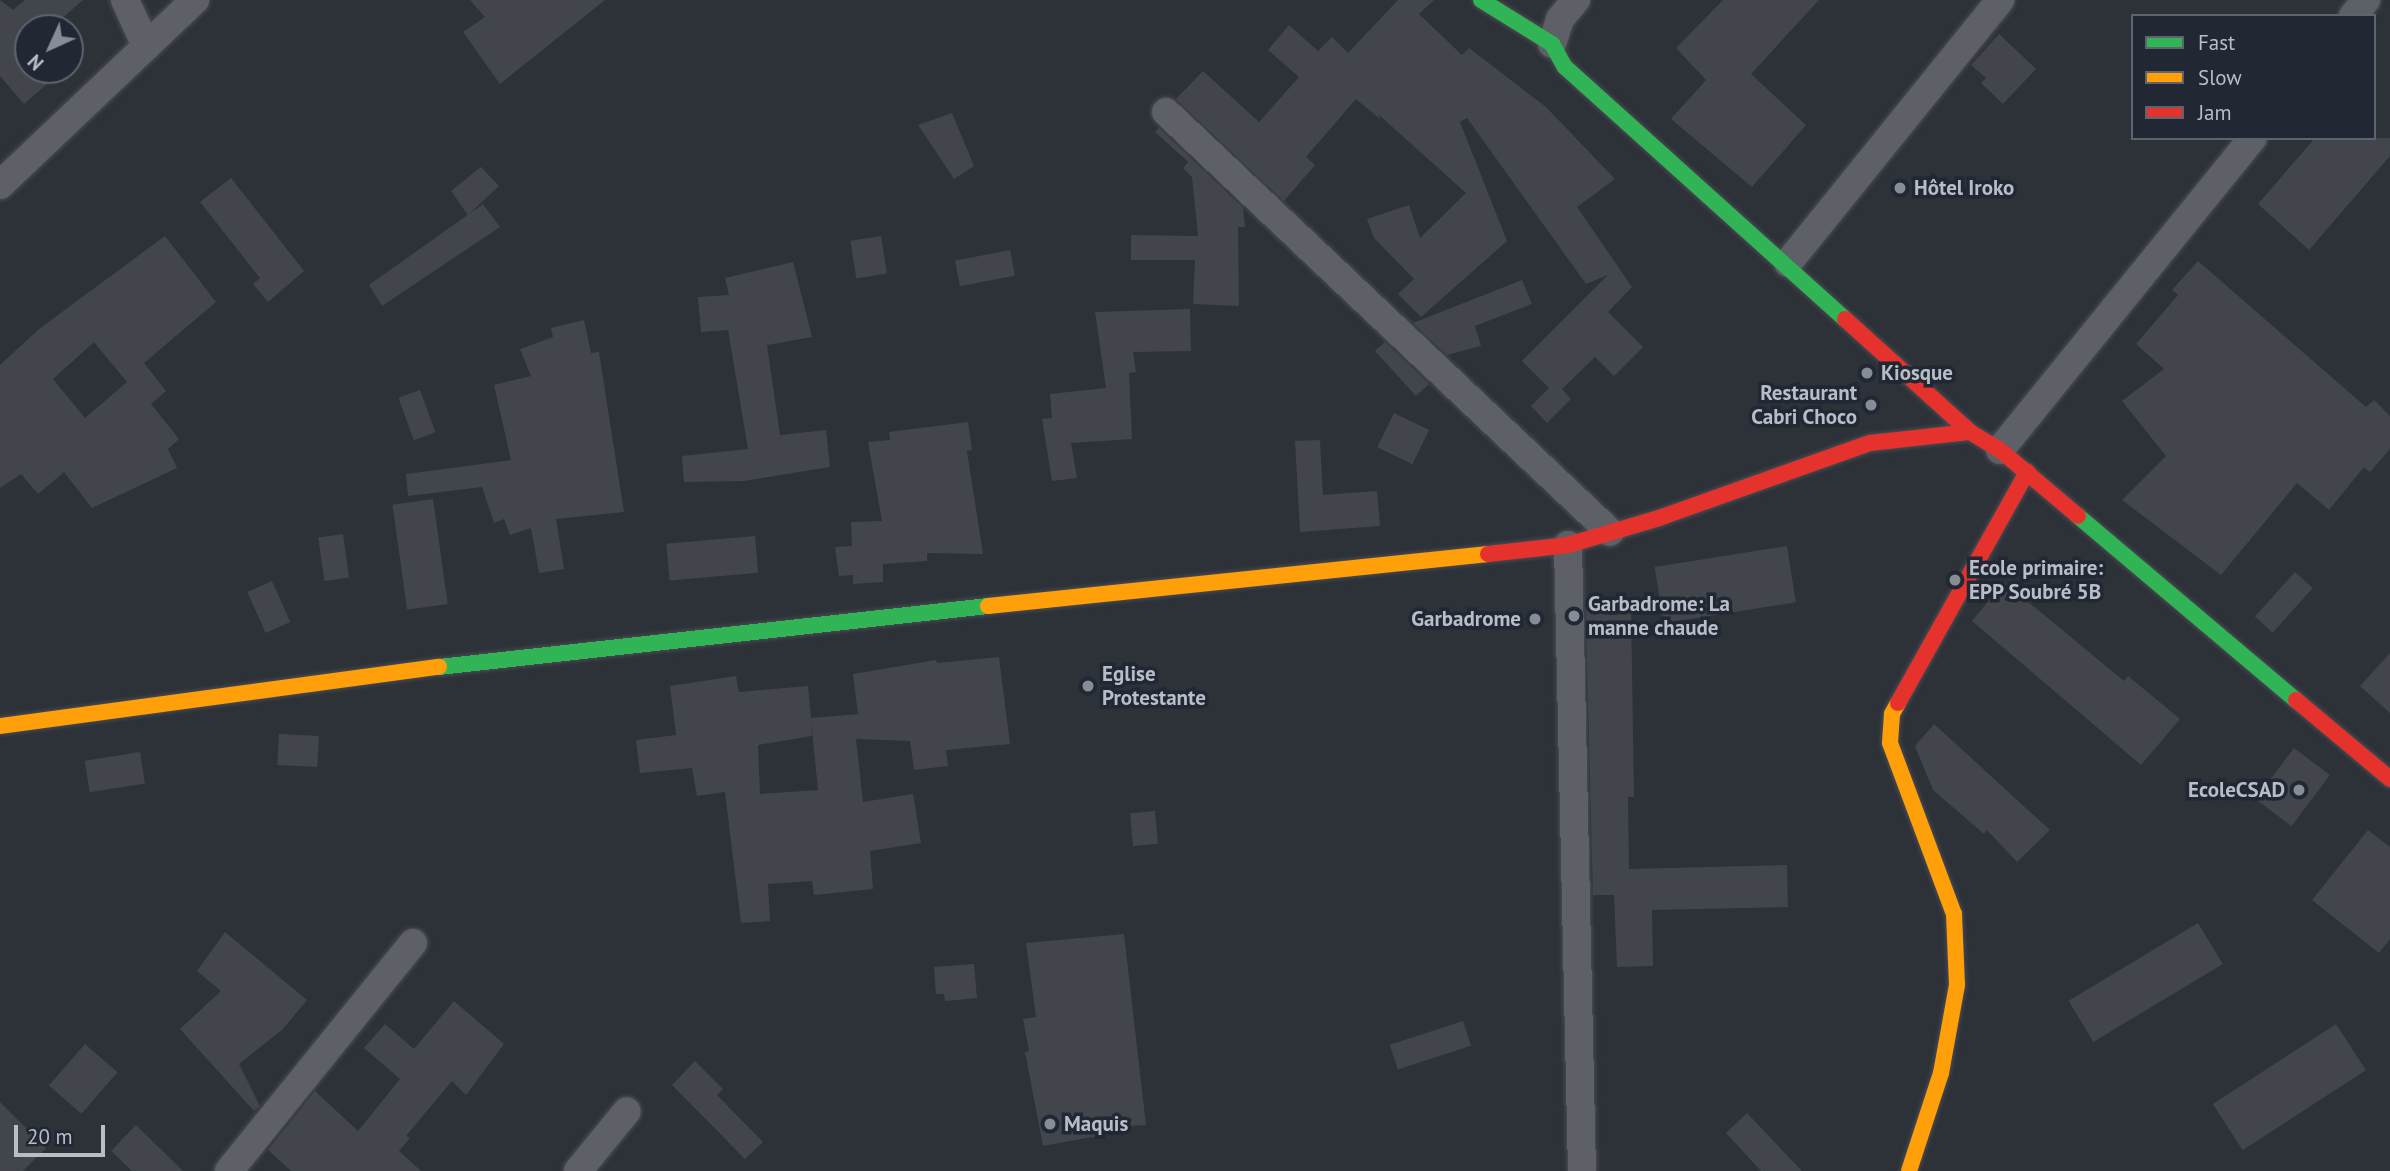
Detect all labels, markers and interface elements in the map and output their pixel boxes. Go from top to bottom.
north arrow [14,14,84,84]
legend [2131,14,2376,140]
text: Fast [2198,29,2235,56]
text: N [23,50,48,75]
text: Slow [2198,64,2242,91]
text: Jam [2198,99,2232,126]
place label: Hôtel Iroko [1914,175,2014,201]
marker: Hôtel Iroko [1892,180,1908,196]
place label: Kiosque [1881,360,1953,386]
marker: Kiosque [1859,365,1875,381]
place label: Restaurant Cabri Choco [1751,380,1857,430]
marker: Restaurant Cabri Choco [1863,397,1879,413]
place label: Ecole primaire: EPP Soubré 5B [1969,555,2103,605]
marker: Ecole primaire: EPP Soubré 5B [1947,572,1963,588]
place label: Garbadrome: La manne chaude [1588,591,1730,641]
place label: Garbadrome [1411,606,1521,632]
marker: Garbadrome: La manne chaude [1566,608,1582,624]
marker: Garbadrome [1527,611,1543,627]
place label: Eglise Protestante [1102,661,1206,711]
marker: Eglise Protestante [1080,678,1096,694]
place label: EcoleCSAD [2188,777,2285,803]
marker: EcoleCSAD [2291,782,2307,798]
place label: Maquis [1064,1111,1128,1137]
scale bar [18,1112,108,1156]
marker: Maquis [1042,1116,1058,1132]
text: 20 m [27,1123,73,1150]

